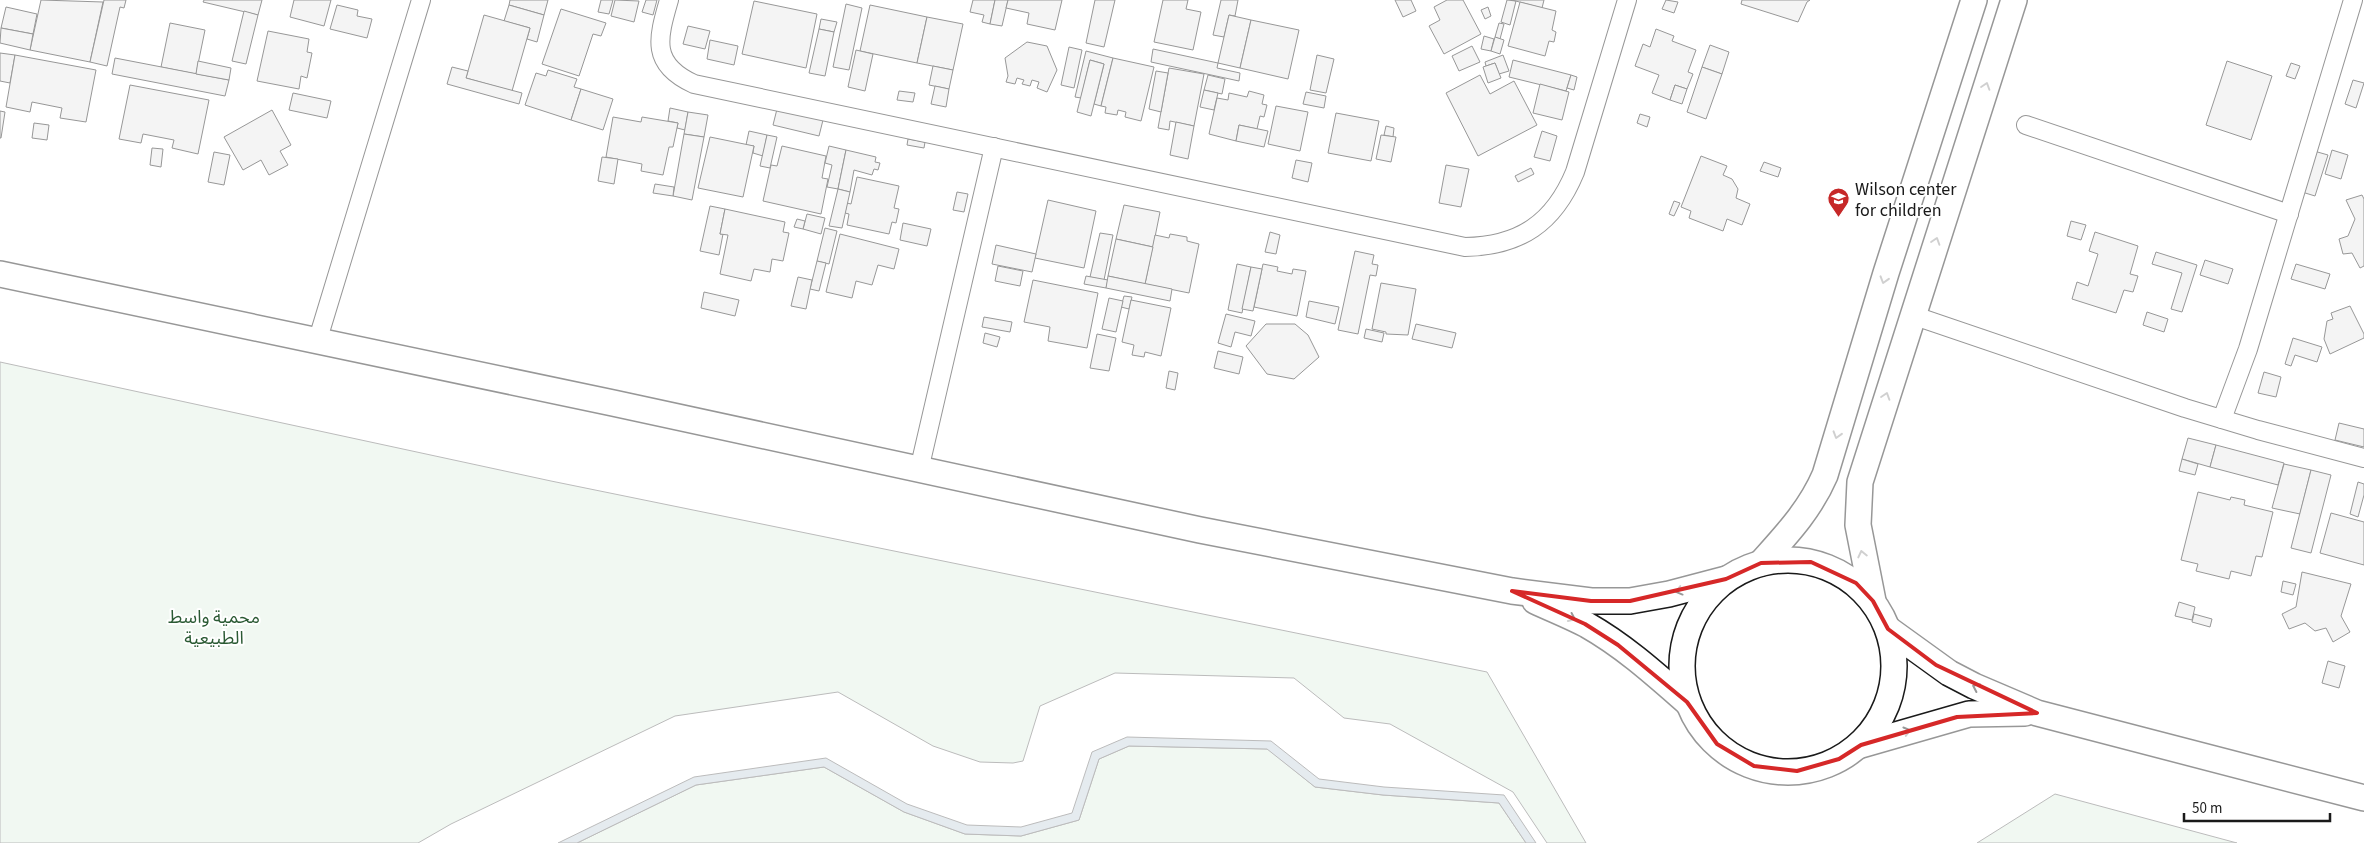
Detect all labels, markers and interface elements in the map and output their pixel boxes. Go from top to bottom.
one-way arrow [1980,83,1990,91]
place label: Wilson center for children [1855,177,1957,223]
school or university icon: Wilson center for children [1827,187,1851,218]
one-way arrow [1930,237,1940,246]
one-way arrow [1880,275,1890,283]
one-way arrow [1881,392,1891,400]
one-way arrow [1833,431,1843,439]
one-way arrow [1857,549,1868,558]
one-way arrow [1675,586,1683,596]
park label: محمية واسط الطبيعية [168,605,260,651]
one-way arrow [1567,612,1576,623]
one-way arrow [1973,684,1982,694]
one-way arrow [1903,726,1911,736]
scale bar [2184,790,2330,822]
text: 50 m [2192,798,2222,819]

